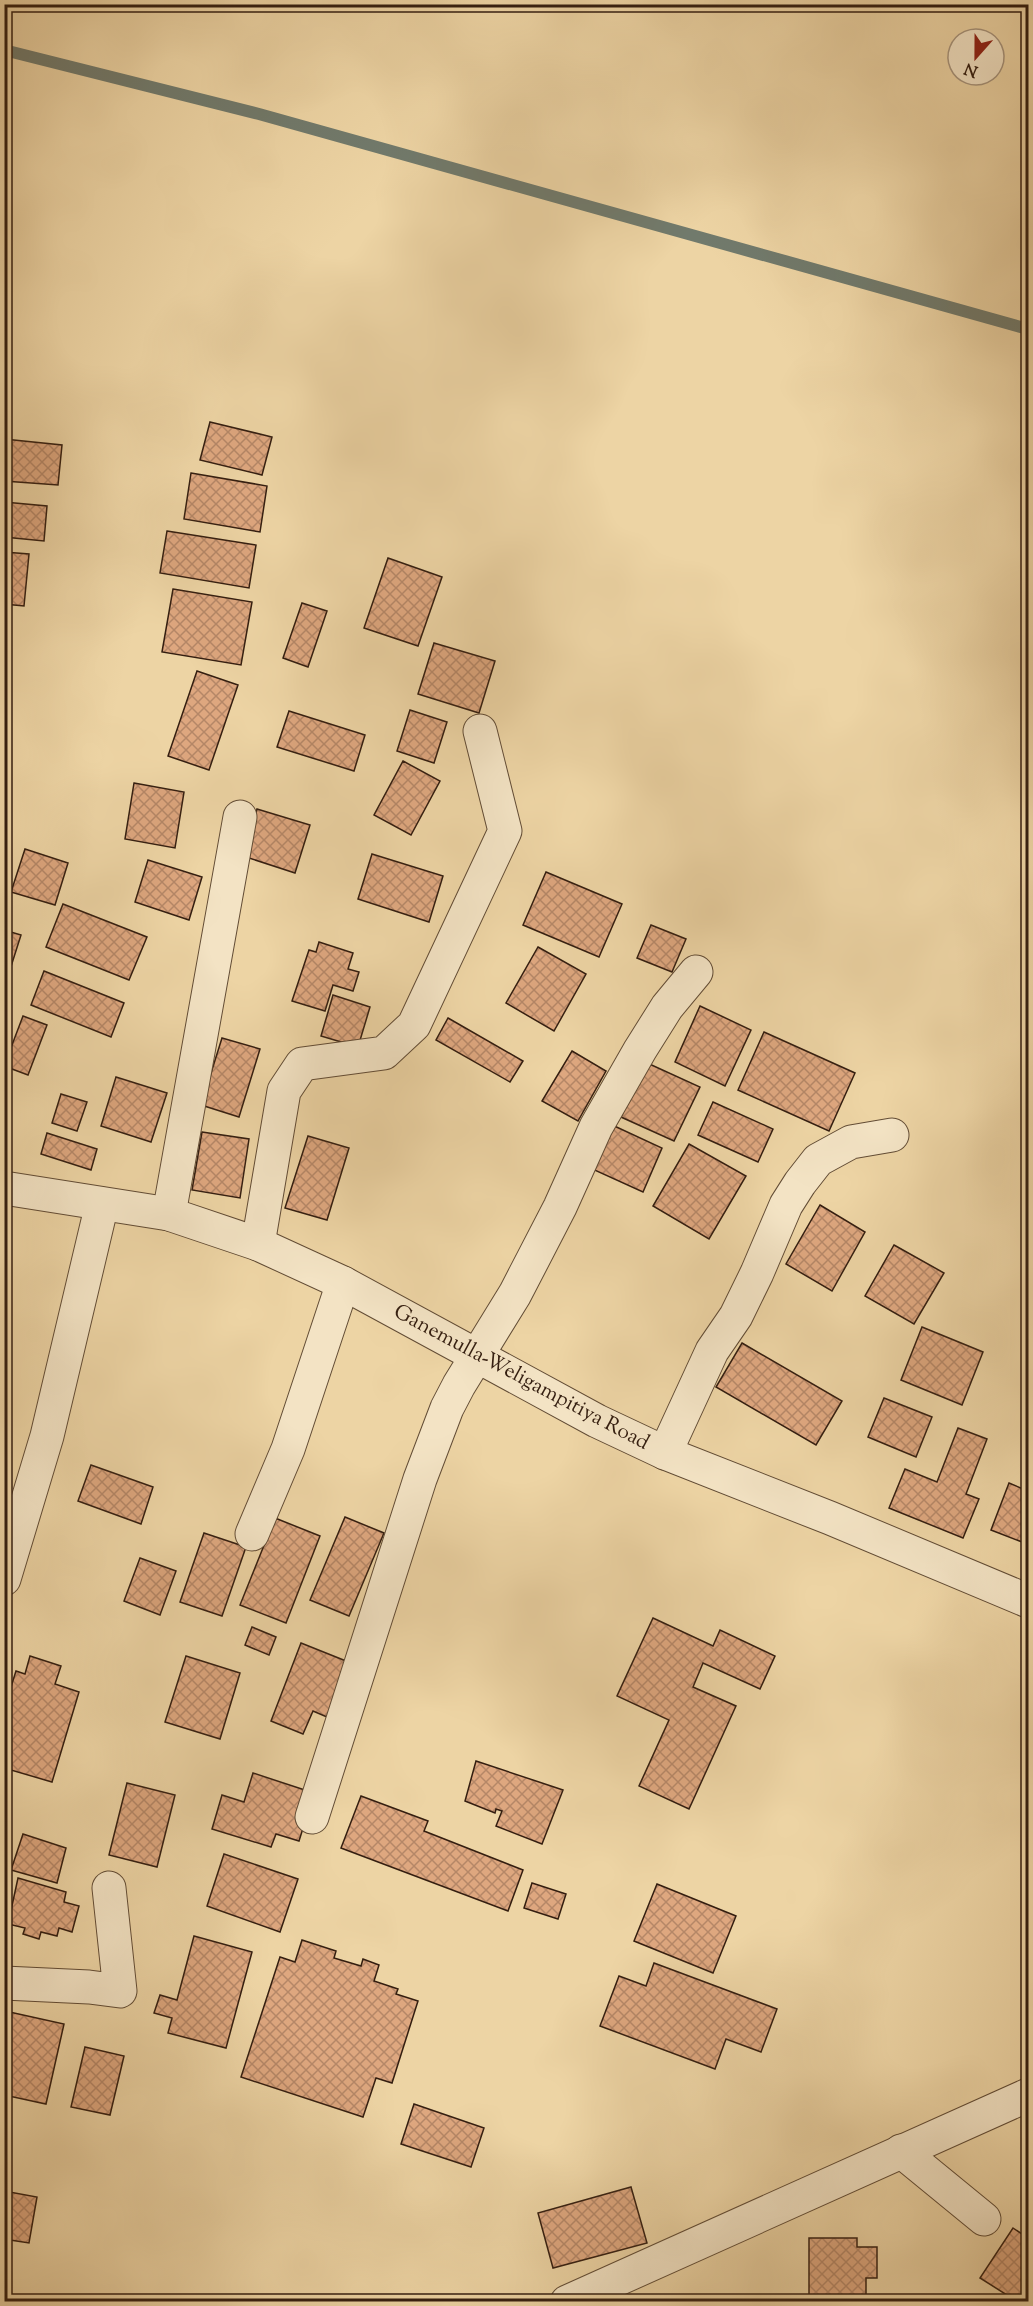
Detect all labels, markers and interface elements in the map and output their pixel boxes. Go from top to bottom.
north arrow [946,27,1006,87]
text: N [961,56,982,82]
street label: Ganemulla-Weligampitiya Road [388,1298,654,1458]

